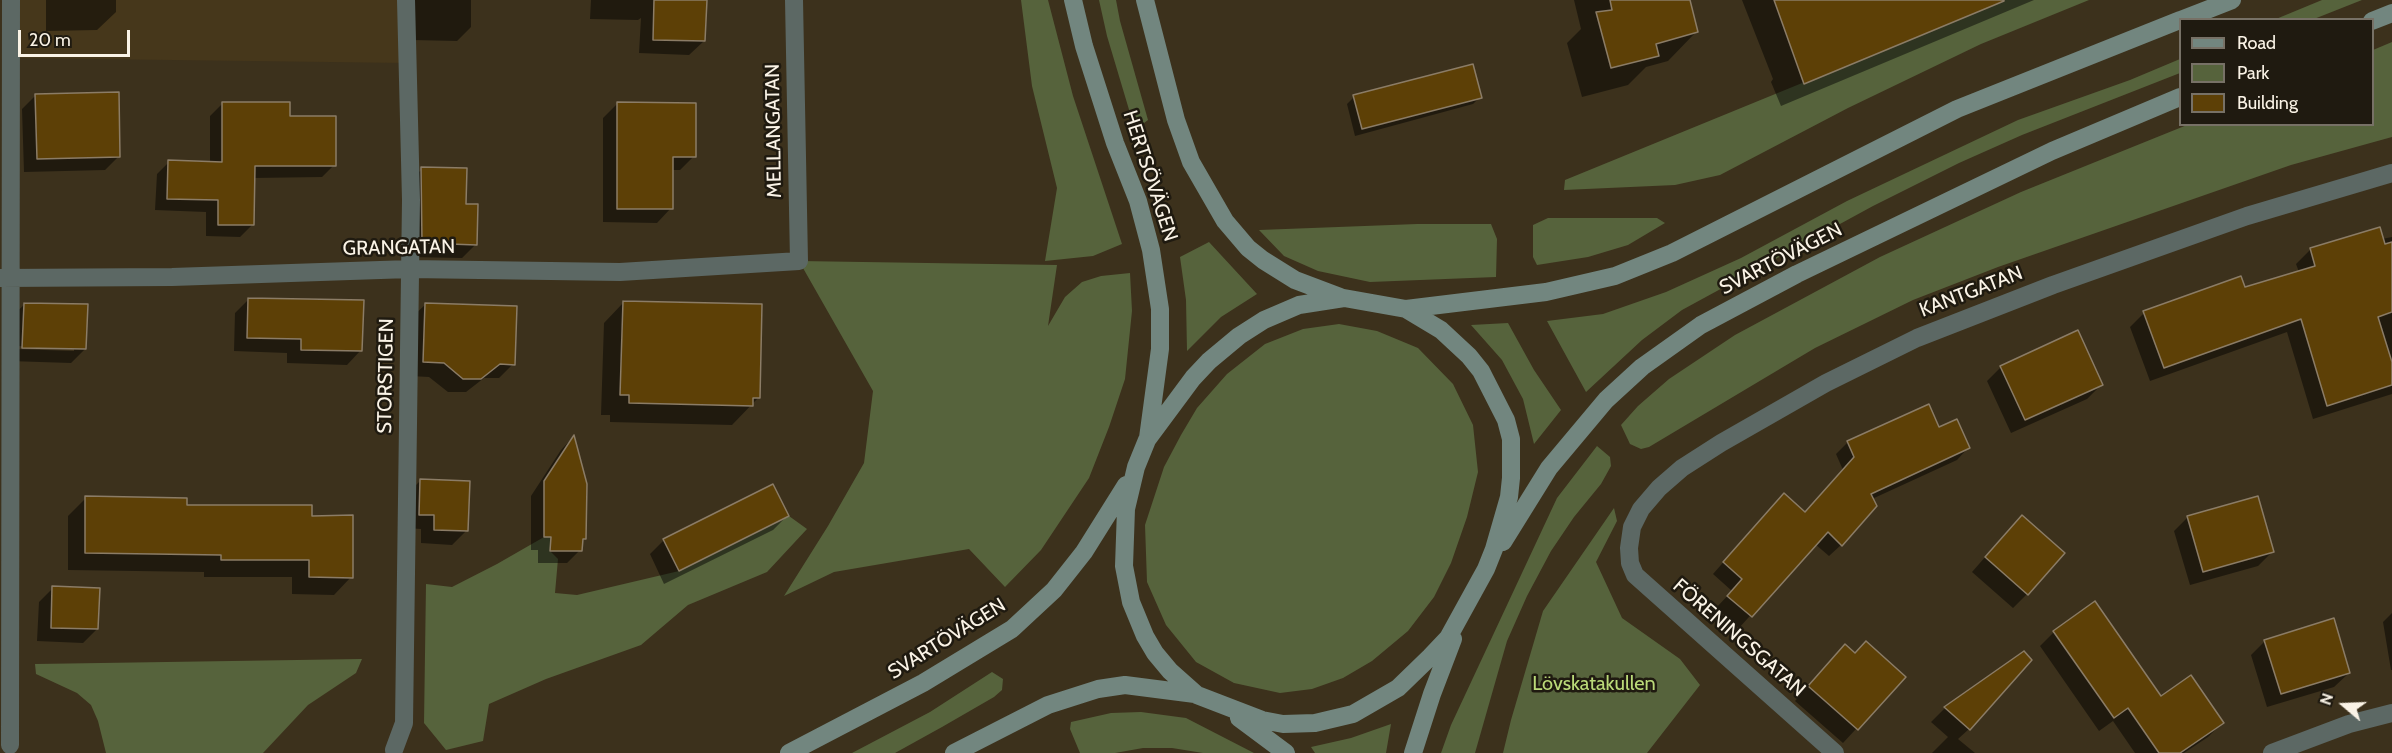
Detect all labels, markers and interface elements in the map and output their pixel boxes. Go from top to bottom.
scale bar [21,18,134,56]
legend [2179,18,2374,126]
text: 20 m [29,29,71,51]
text: Road [2237,32,2276,54]
text: Park [2237,62,2269,84]
street label: MELLANGATAN [761,64,787,198]
text: Building [2237,92,2298,114]
street label: HERTSÖVÄGEN [1118,107,1182,245]
street label: SVARTÖVÄGEN [1716,218,1846,300]
street label: GRANGATAN [343,235,455,261]
street label: KANTGATAN [1916,261,2026,323]
street label: STORSTIGEN [373,318,399,434]
street label: FÖRENINGSGATAN [1668,574,1810,702]
street label: SVARTÖVÄGEN [884,593,1010,685]
park label: Lövskatakullen [1532,672,1656,696]
north arrow [2314,675,2374,735]
text: N [2316,691,2337,707]

